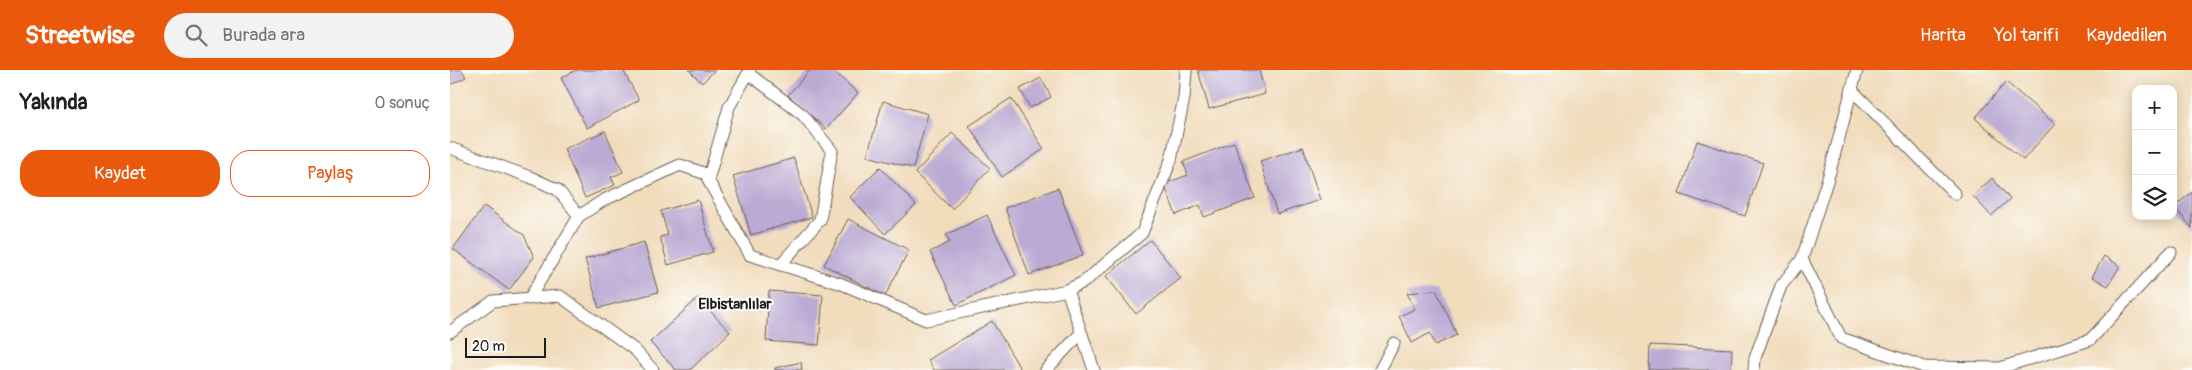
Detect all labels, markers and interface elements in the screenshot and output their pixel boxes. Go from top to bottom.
search box [164,13,514,58]
text: Streetwise [25,21,134,50]
icon: search [182,21,210,49]
text: Burada ara [222,23,305,47]
text: Harita [1920,24,1966,47]
text: Yol tarifi [1994,24,2058,47]
text: Kaydedilen [2086,24,2167,47]
map controls [2132,85,2177,220]
button: + [2132,85,2177,130]
text: Yakında [20,89,87,116]
text: 0 sonuç [375,93,430,113]
button: − [2132,130,2177,175]
button: Kaydet [20,150,220,197]
button: Paylaş [230,150,430,197]
button: layers [2132,175,2177,220]
district label: Elbistanlılar [698,295,772,314]
scale bar [465,335,546,358]
text: 20 m [472,338,505,355]

